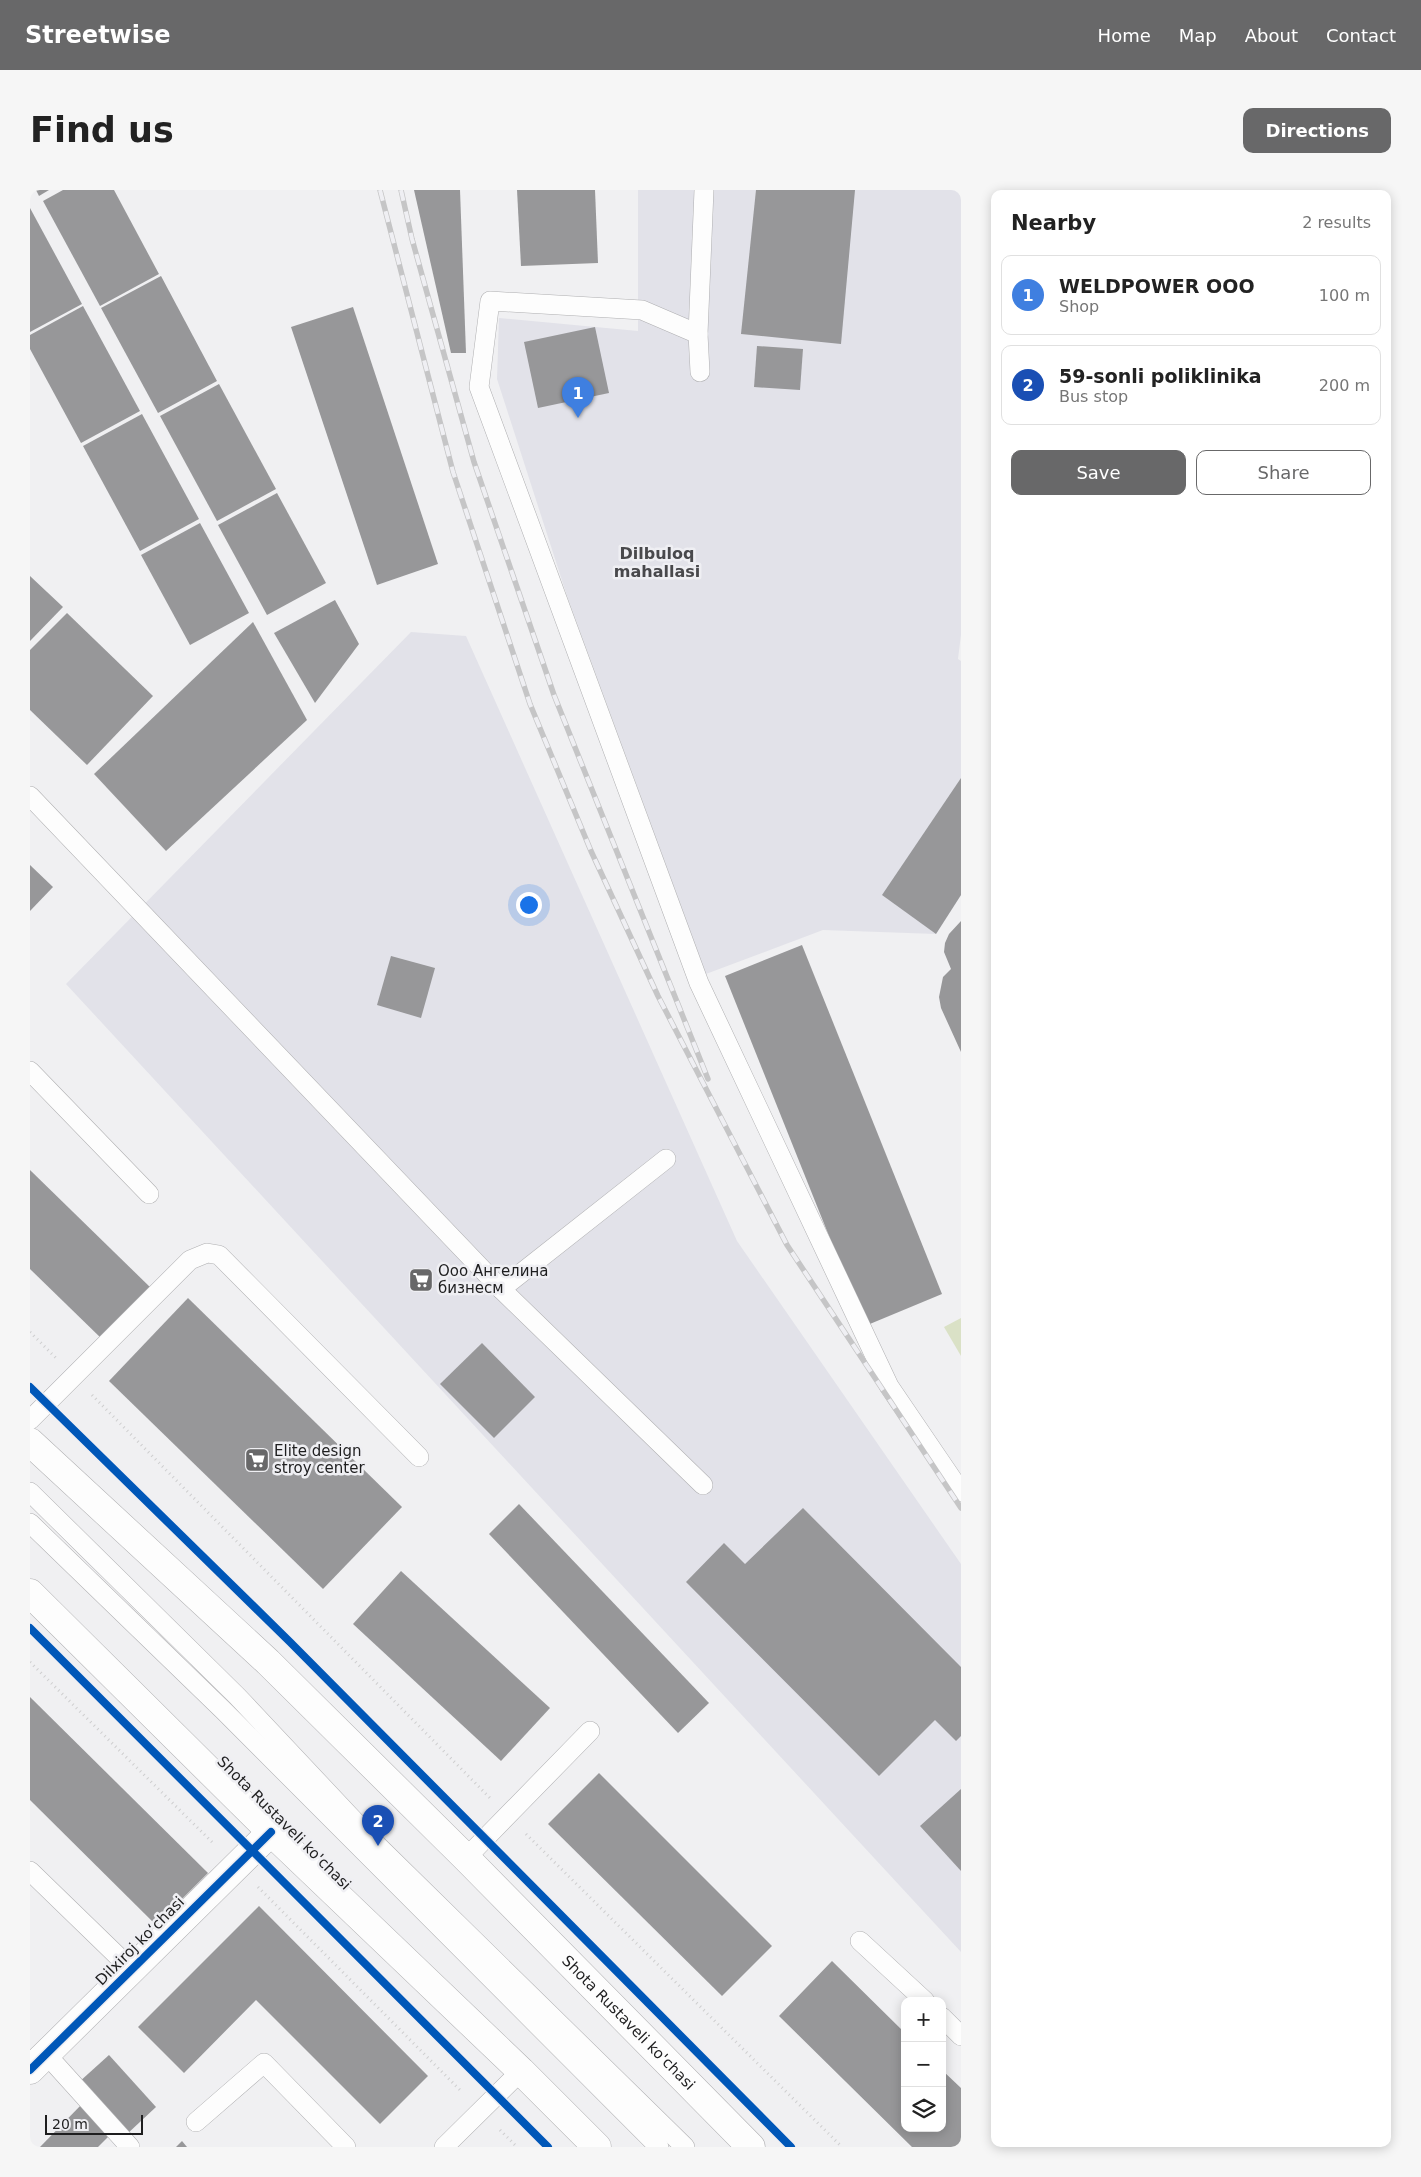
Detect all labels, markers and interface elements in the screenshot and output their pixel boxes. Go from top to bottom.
text: Streetwise [25,21,171,49]
text: Home [1098,25,1151,46]
text: Map [1179,25,1217,46]
text: About [1245,25,1298,46]
text: Contact [1326,25,1396,46]
button: Directions [1243,108,1391,153]
text: Find us [30,110,174,150]
text: Nearby [1011,211,1096,235]
text: 2 results [1302,213,1371,232]
text: WELDPOWER ООО [1059,275,1255,297]
text: 1 [1022,286,1034,305]
text: 100 m [1319,286,1370,305]
text: Shop [1059,297,1099,316]
text: 59-sonli poliklinika [1059,365,1262,387]
text: 2 [1022,376,1034,395]
text: 200 m [1319,376,1370,395]
pin: 1 [562,377,594,418]
text: Bus stop [1059,387,1128,406]
button: Save [1011,450,1186,495]
button: Share [1196,450,1371,495]
district label: Dilbuloq mahallasi [614,544,700,581]
your location [516,892,542,918]
place label: Ооо Ангелина бизнесм [438,1262,548,1297]
supermarket icon: Ооо Ангелина бизнесм [408,1267,434,1293]
place label: Elite design stroy center [274,1442,365,1477]
supermarket icon: Elite design stroy center [244,1447,270,1473]
street label: Shota Rustaveli ko'chasi [213,1752,355,1894]
pin: 2 [362,1805,394,1846]
street label: Dilxiroj ko‘chasi [92,1893,188,1989]
street label: Shota Rustaveli ko'chasi [558,1952,699,2094]
map controls [901,1997,946,2132]
button: + [901,1997,946,2042]
button: − [901,2042,946,2087]
button: layers [901,2087,946,2132]
scale bar [45,2112,142,2135]
text: 20 m [52,2116,88,2132]

